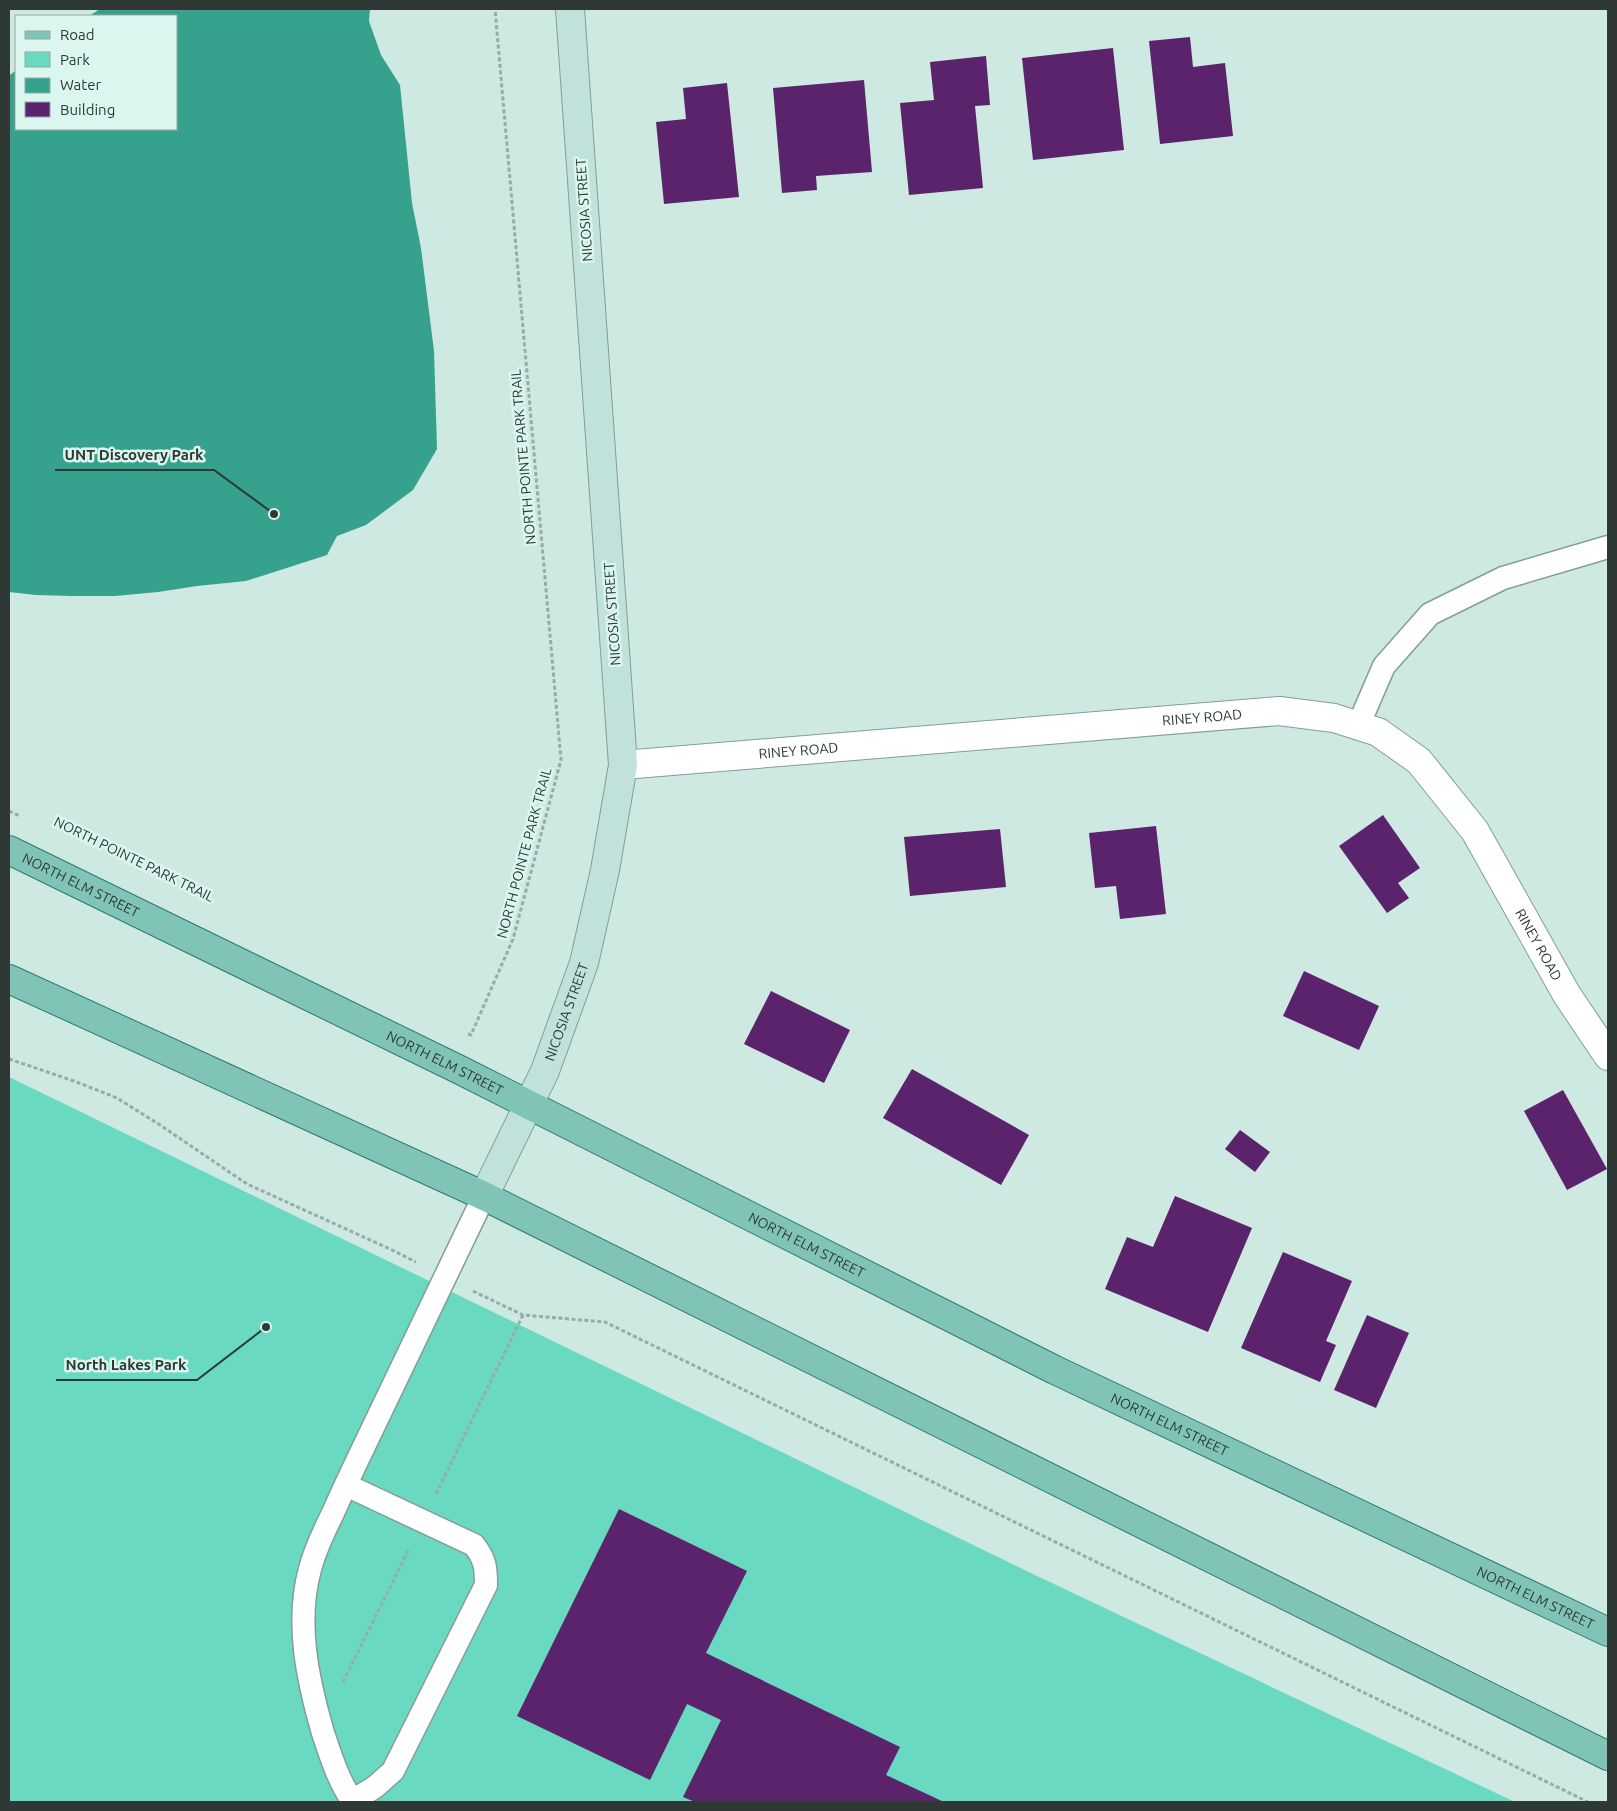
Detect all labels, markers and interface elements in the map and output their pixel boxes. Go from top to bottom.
legend [15,15,178,130]
text: Road [60,26,95,43]
text: Park [60,51,90,68]
text: Water [60,76,101,93]
text: Building [60,101,115,118]
street label: NICOSIA STREET [572,158,596,262]
street label: NORTH POINTE PARK TRAIL [507,369,539,545]
callout: UNT Discovery Park [55,440,214,470]
text: UNT Discovery Park [65,446,204,463]
street label: NICOSIA STREET [600,562,624,666]
street label: RINEY ROAD [1162,706,1243,729]
street label: RINEY ROAD [758,739,839,762]
street label: NORTH POINTE PARK TRAIL [493,766,555,940]
street label: NORTH POINTE PARK TRAIL [51,813,217,905]
street label: NORTH ELM STREET [20,850,142,920]
street label: RINEY ROAD [1512,906,1565,984]
street label: NICOSIA STREET [541,960,592,1063]
street label: NORTH ELM STREET [384,1027,506,1099]
street label: NORTH ELM STREET [746,1209,868,1281]
callout: North Lakes Park [56,1350,197,1380]
text: North Lakes Park [66,1356,187,1373]
street label: NORTH ELM STREET [1108,1390,1231,1459]
street label: NORTH ELM STREET [1474,1563,1597,1632]

